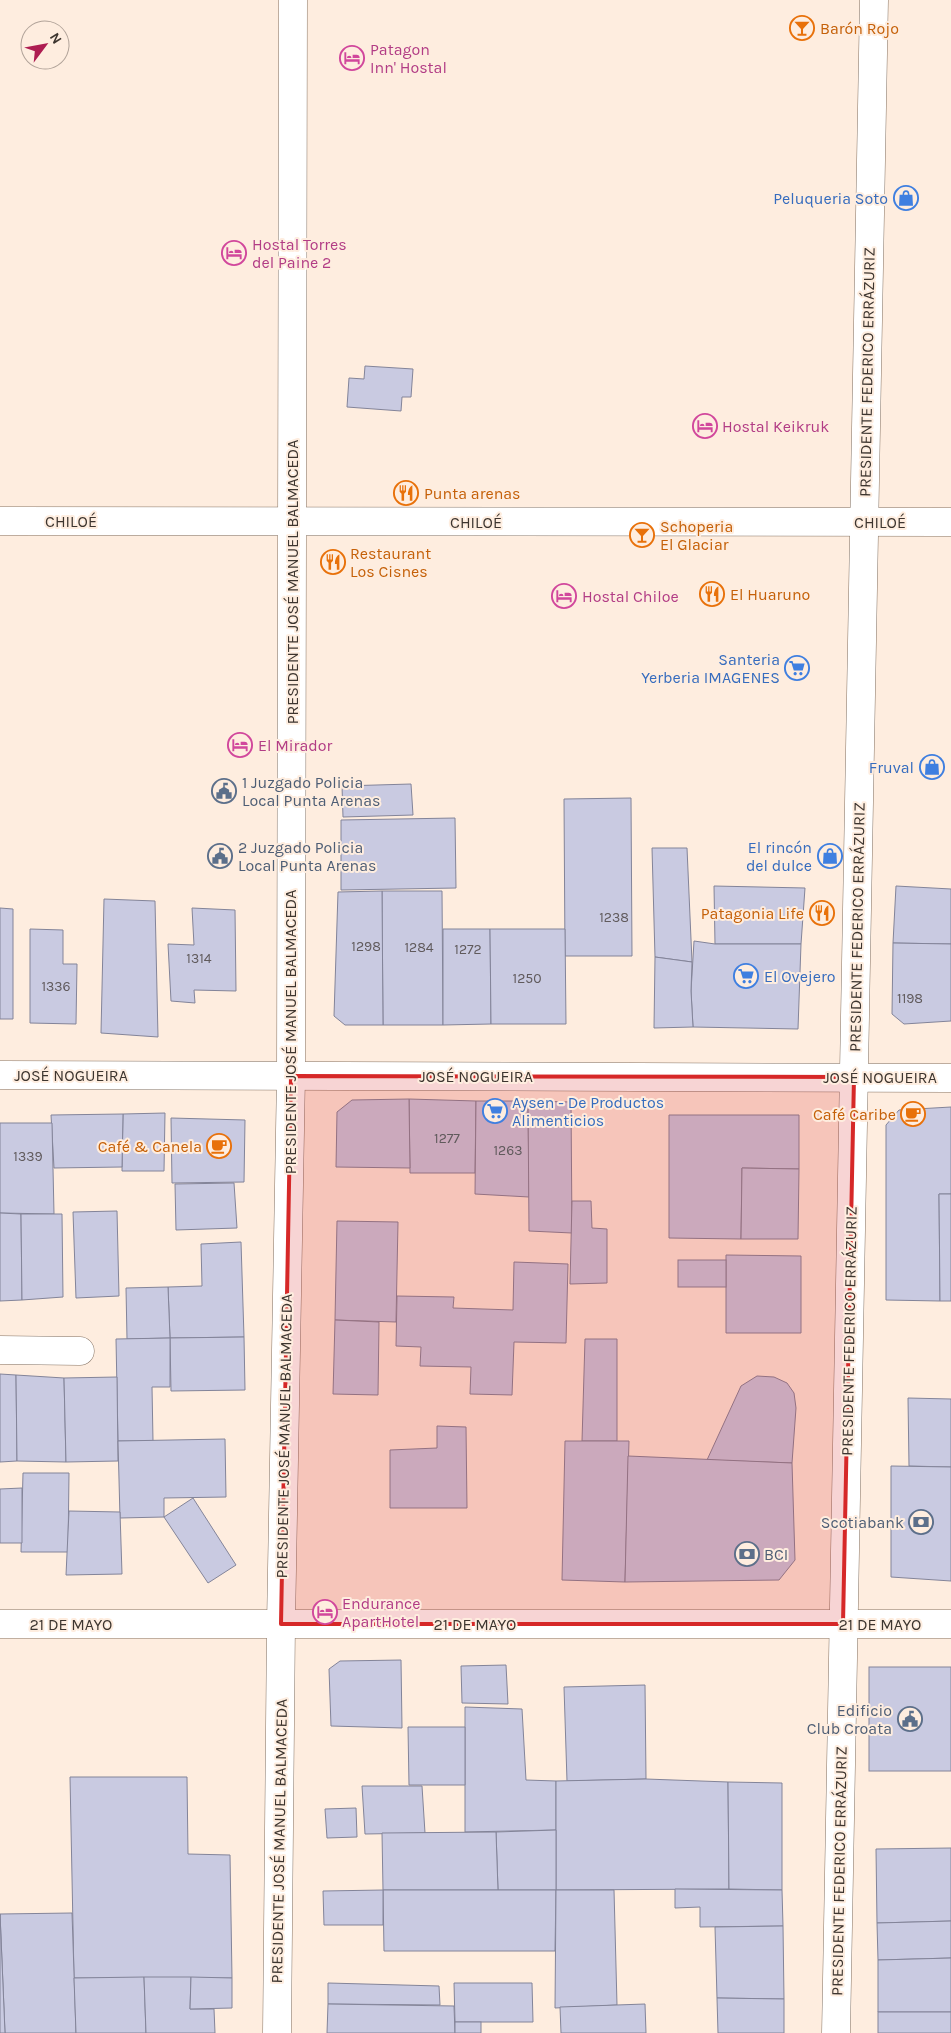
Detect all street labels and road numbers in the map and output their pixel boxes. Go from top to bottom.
street label: PRESIDENTE FEDERICO ERRÁZURIZ [855,247,879,497]
street label: PRESIDENTE JOSÉ MANUEL BALMACEDA [283,440,302,724]
street label: CHILOÉ [45,512,97,531]
street label: CHILOÉ [450,513,502,532]
street label: CHILOÉ [854,513,906,532]
street label: PRESIDENTE FEDERICO ERRÁZURIZ [845,802,869,1052]
street label: PRESIDENTE JOSÉ MANUEL BALMACEDA [281,890,300,1174]
street label: JOSÉ NOGUEIRA [14,1066,128,1085]
street label: JOSÉ NOGUEIRA [419,1067,533,1086]
street label: JOSÉ NOGUEIRA [823,1068,937,1087]
street label: PRESIDENTE FEDERICO ERRÁZURIZ [837,1206,861,1456]
street label: PRESIDENTE JOSÉ MANUEL BALMACEDA [272,1294,296,1578]
street label: 21 DE MAYO [30,1615,112,1634]
street label: 21 DE MAYO [434,1615,516,1634]
street label: 21 DE MAYO [839,1615,921,1634]
street label: PRESIDENTE JOSÉ MANUEL BALMACEDA [267,1699,291,1983]
street label: PRESIDENTE FEDERICO ERRÁZURIZ [827,1746,851,1996]

